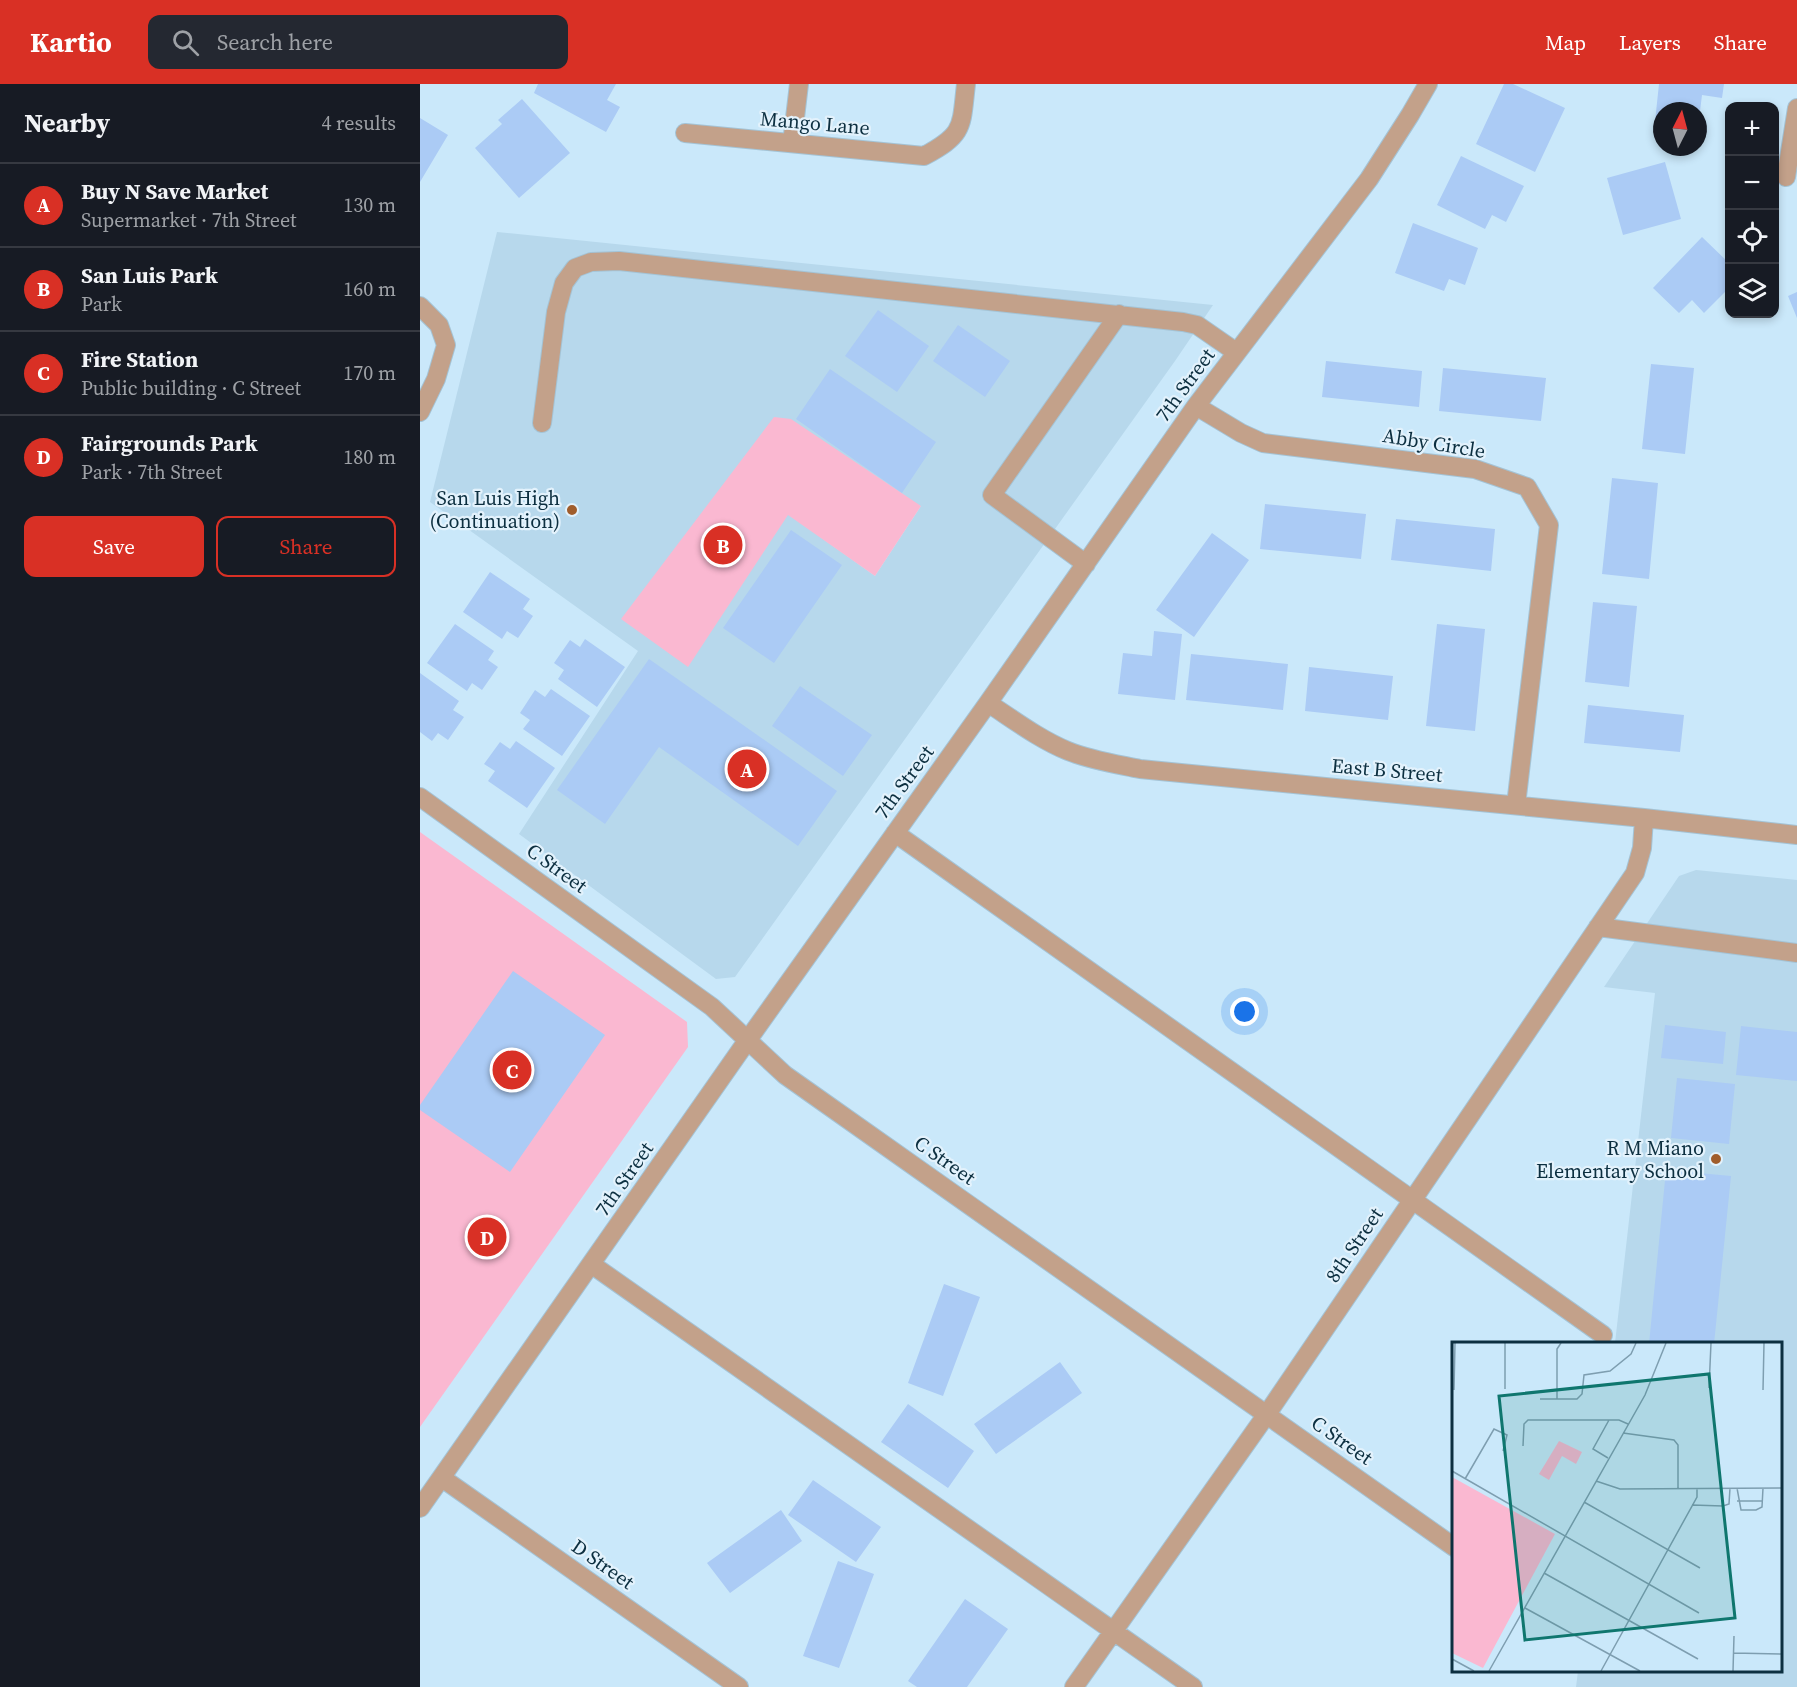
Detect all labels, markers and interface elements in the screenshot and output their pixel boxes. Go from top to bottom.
search box [148,15,568,69]
text: Kartio [30,23,112,61]
icon: search [169,26,202,59]
text: Search here [217,27,333,57]
text: Map [1545,28,1586,57]
text: Layers [1619,28,1681,57]
text: Share [1714,28,1767,57]
north arrow [1653,102,1707,156]
map controls [1725,102,1779,318]
button: + [1725,102,1779,156]
street label: Mango Lane [759,104,871,142]
text: Nearby [24,105,110,141]
text: 4 results [321,109,396,137]
button: − [1725,156,1779,210]
text: Buy N Save Market [81,176,268,206]
text: A [37,191,50,219]
text: 130 m [343,191,396,219]
text: Supermarket · 7th Street [81,206,297,234]
button: locate [1725,210,1779,264]
text: San Luis Park [81,260,218,290]
button: layers [1725,264,1779,318]
text: B [37,275,50,303]
text: 160 m [343,275,396,303]
text: Park [81,290,122,318]
street label: 7th Street [1149,342,1222,428]
text: Fire Station [81,344,198,374]
text: C [37,359,50,387]
text: 170 m [343,359,396,387]
text: Public building · C Street [81,374,301,402]
street label: Abby Circle [1381,421,1487,465]
text: Fairgrounds Park [81,428,258,458]
text: D [36,443,51,471]
text: 180 m [343,443,396,471]
text: Park · 7th Street [81,458,222,486]
place label: San Luis High (Continuation) [430,484,560,535]
marker: San Luis High (Continuation) [565,503,579,517]
button: Save [24,516,204,577]
button: Share [216,516,396,577]
pin: B [704,522,742,568]
street label: 7th Street [868,739,941,825]
pin: A [728,746,766,792]
street label: East B Street [1330,751,1444,789]
street label: C Street [521,836,594,900]
your location [1230,997,1259,1026]
pin: C [492,1048,532,1092]
street label: C Street [909,1129,982,1192]
place label: R M Miano Elementary School [1536,1134,1704,1185]
street label: 7th Street [588,1136,660,1222]
marker: R M Miano Elementary School [1709,1152,1723,1166]
street label: 8th Street [1319,1202,1390,1288]
pin: D [468,1214,506,1260]
inset map [1452,1342,1782,1672]
street label: C Street [1306,1409,1379,1472]
street label: D Street [566,1532,640,1596]

